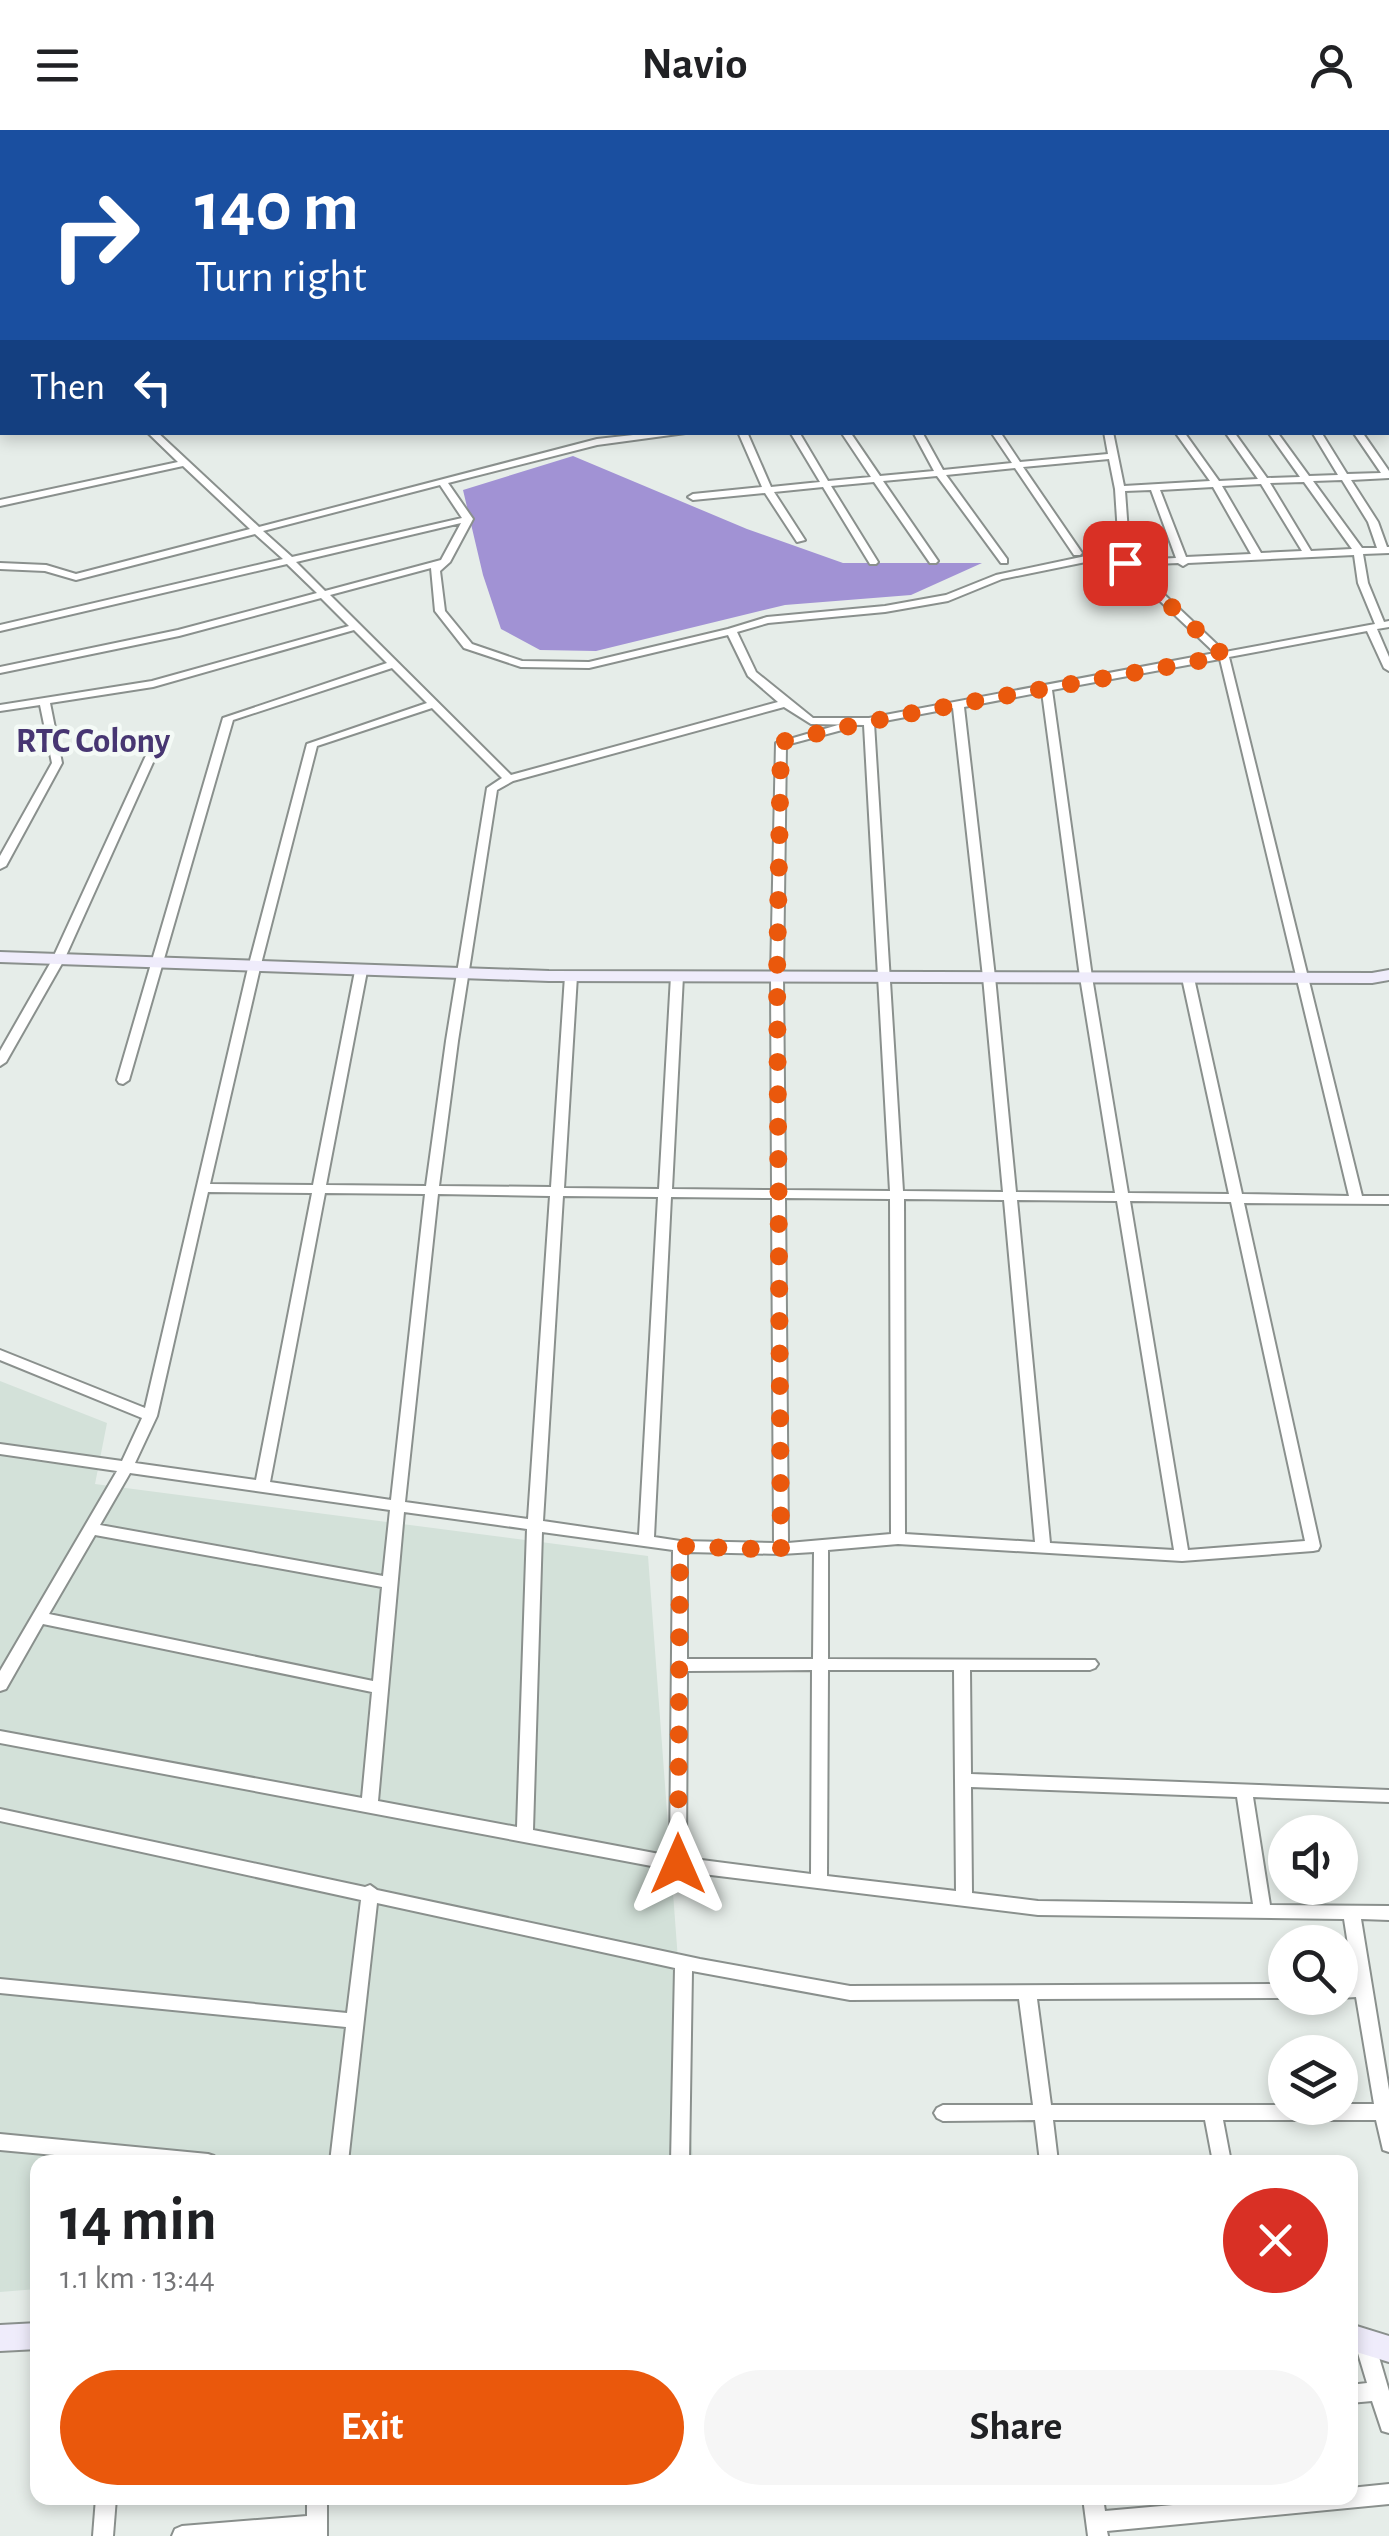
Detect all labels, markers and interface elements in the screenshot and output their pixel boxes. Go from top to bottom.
icon: menu [30,38,85,93]
icon: person [1304,38,1359,93]
text: Navio [642,42,747,87]
icon: right [30,170,160,300]
text: 140 m [195,173,359,243]
text: Turn right [195,255,367,300]
icon: left [125,360,180,415]
text: Then [30,369,105,407]
pin [1083,521,1168,606]
icon: arrive [1098,536,1153,591]
district label: RTC Colony [16,724,171,759]
position arrow [626,1812,730,1916]
map controls [1268,1815,1358,2125]
button: sound [1268,1815,1358,1905]
button: search [1268,1925,1358,2015]
button: layers [1268,2035,1358,2125]
button: close [1223,2188,1328,2293]
text: 14 min [60,2191,217,2251]
text: 1.1 km · 13:44 [60,2262,215,2294]
button: Exit [60,2370,684,2485]
button: Share [704,2370,1328,2485]

